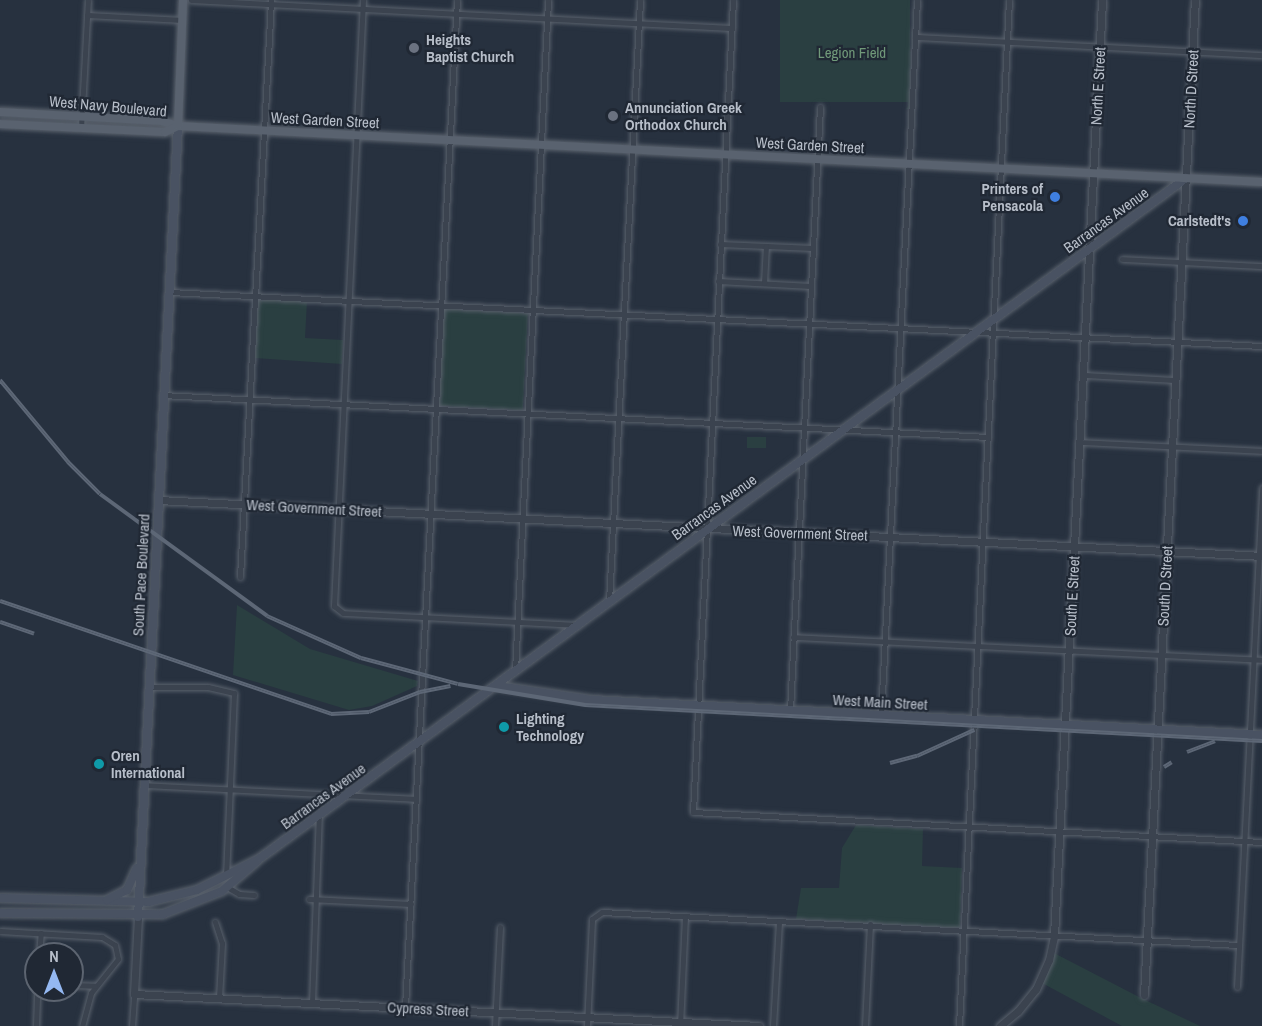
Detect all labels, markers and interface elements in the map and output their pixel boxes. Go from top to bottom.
place label: Heights Baptist Church [426,30,514,65]
marker: Heights Baptist Church [407,41,421,55]
park label: Legion Field [818,44,886,62]
street label: North E Street [1087,47,1109,125]
street label: North D Street [1180,49,1202,129]
street label: West Navy Boulevard [48,92,168,120]
place label: Annunciation Greek Orthodox Church [625,98,742,133]
street label: West Garden Street [270,108,380,132]
marker: Annunciation Greek Orthodox Church [606,109,620,123]
street label: West Garden Street [755,133,865,157]
place label: Printers of Pensacola [981,179,1043,214]
street label: Barrancas Avenue [1060,183,1152,257]
marker: Printers of Pensacola [1048,190,1062,204]
place label: Carlstedt's [1168,212,1231,230]
marker: Carlstedt's [1236,214,1250,228]
street label: Barrancas Avenue [668,470,760,544]
street label: West Government Street [246,495,382,521]
street label: South Pace Boulevard [129,513,153,637]
street label: West Government Street [732,522,868,544]
street label: South D Street [1154,545,1176,627]
street label: South E Street [1061,556,1083,636]
street label: West Main Street [832,691,928,713]
place label: Lighting Technology [516,709,584,744]
marker: Lighting Technology [497,720,511,734]
place label: Oren International [111,746,185,781]
marker: Oren International [92,757,106,771]
street label: Barrancas Avenue [277,759,369,833]
north arrow [24,942,84,1002]
text: N [49,945,59,967]
street label: Cypress Street [387,998,469,1020]

